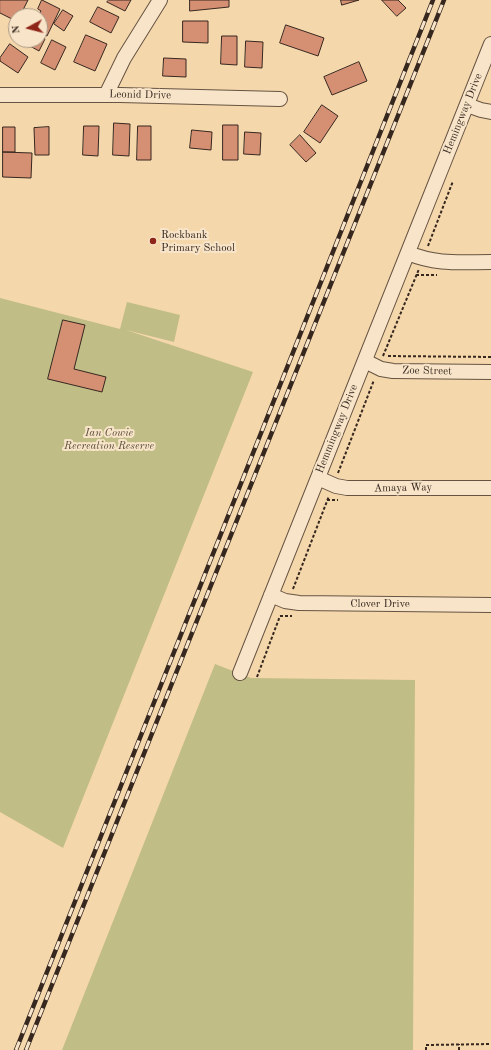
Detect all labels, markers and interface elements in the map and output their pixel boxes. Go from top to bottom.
north arrow [8,8,48,48]
text: N [11,25,23,34]
street label: Hemingway Drive [441,72,485,156]
street label: Leonid Drive [109,88,171,102]
place label: Rockbank Primary School [161,228,235,254]
marker: Rockbank Primary School [148,236,158,246]
street label: Zoe Street [402,364,452,378]
street label: Hemmingway Drive [313,383,361,475]
park label: Ian Cowie Recreation Reserve [64,426,154,452]
street label: Amaya Way [374,481,432,495]
street label: Clover Drive [350,597,410,611]

